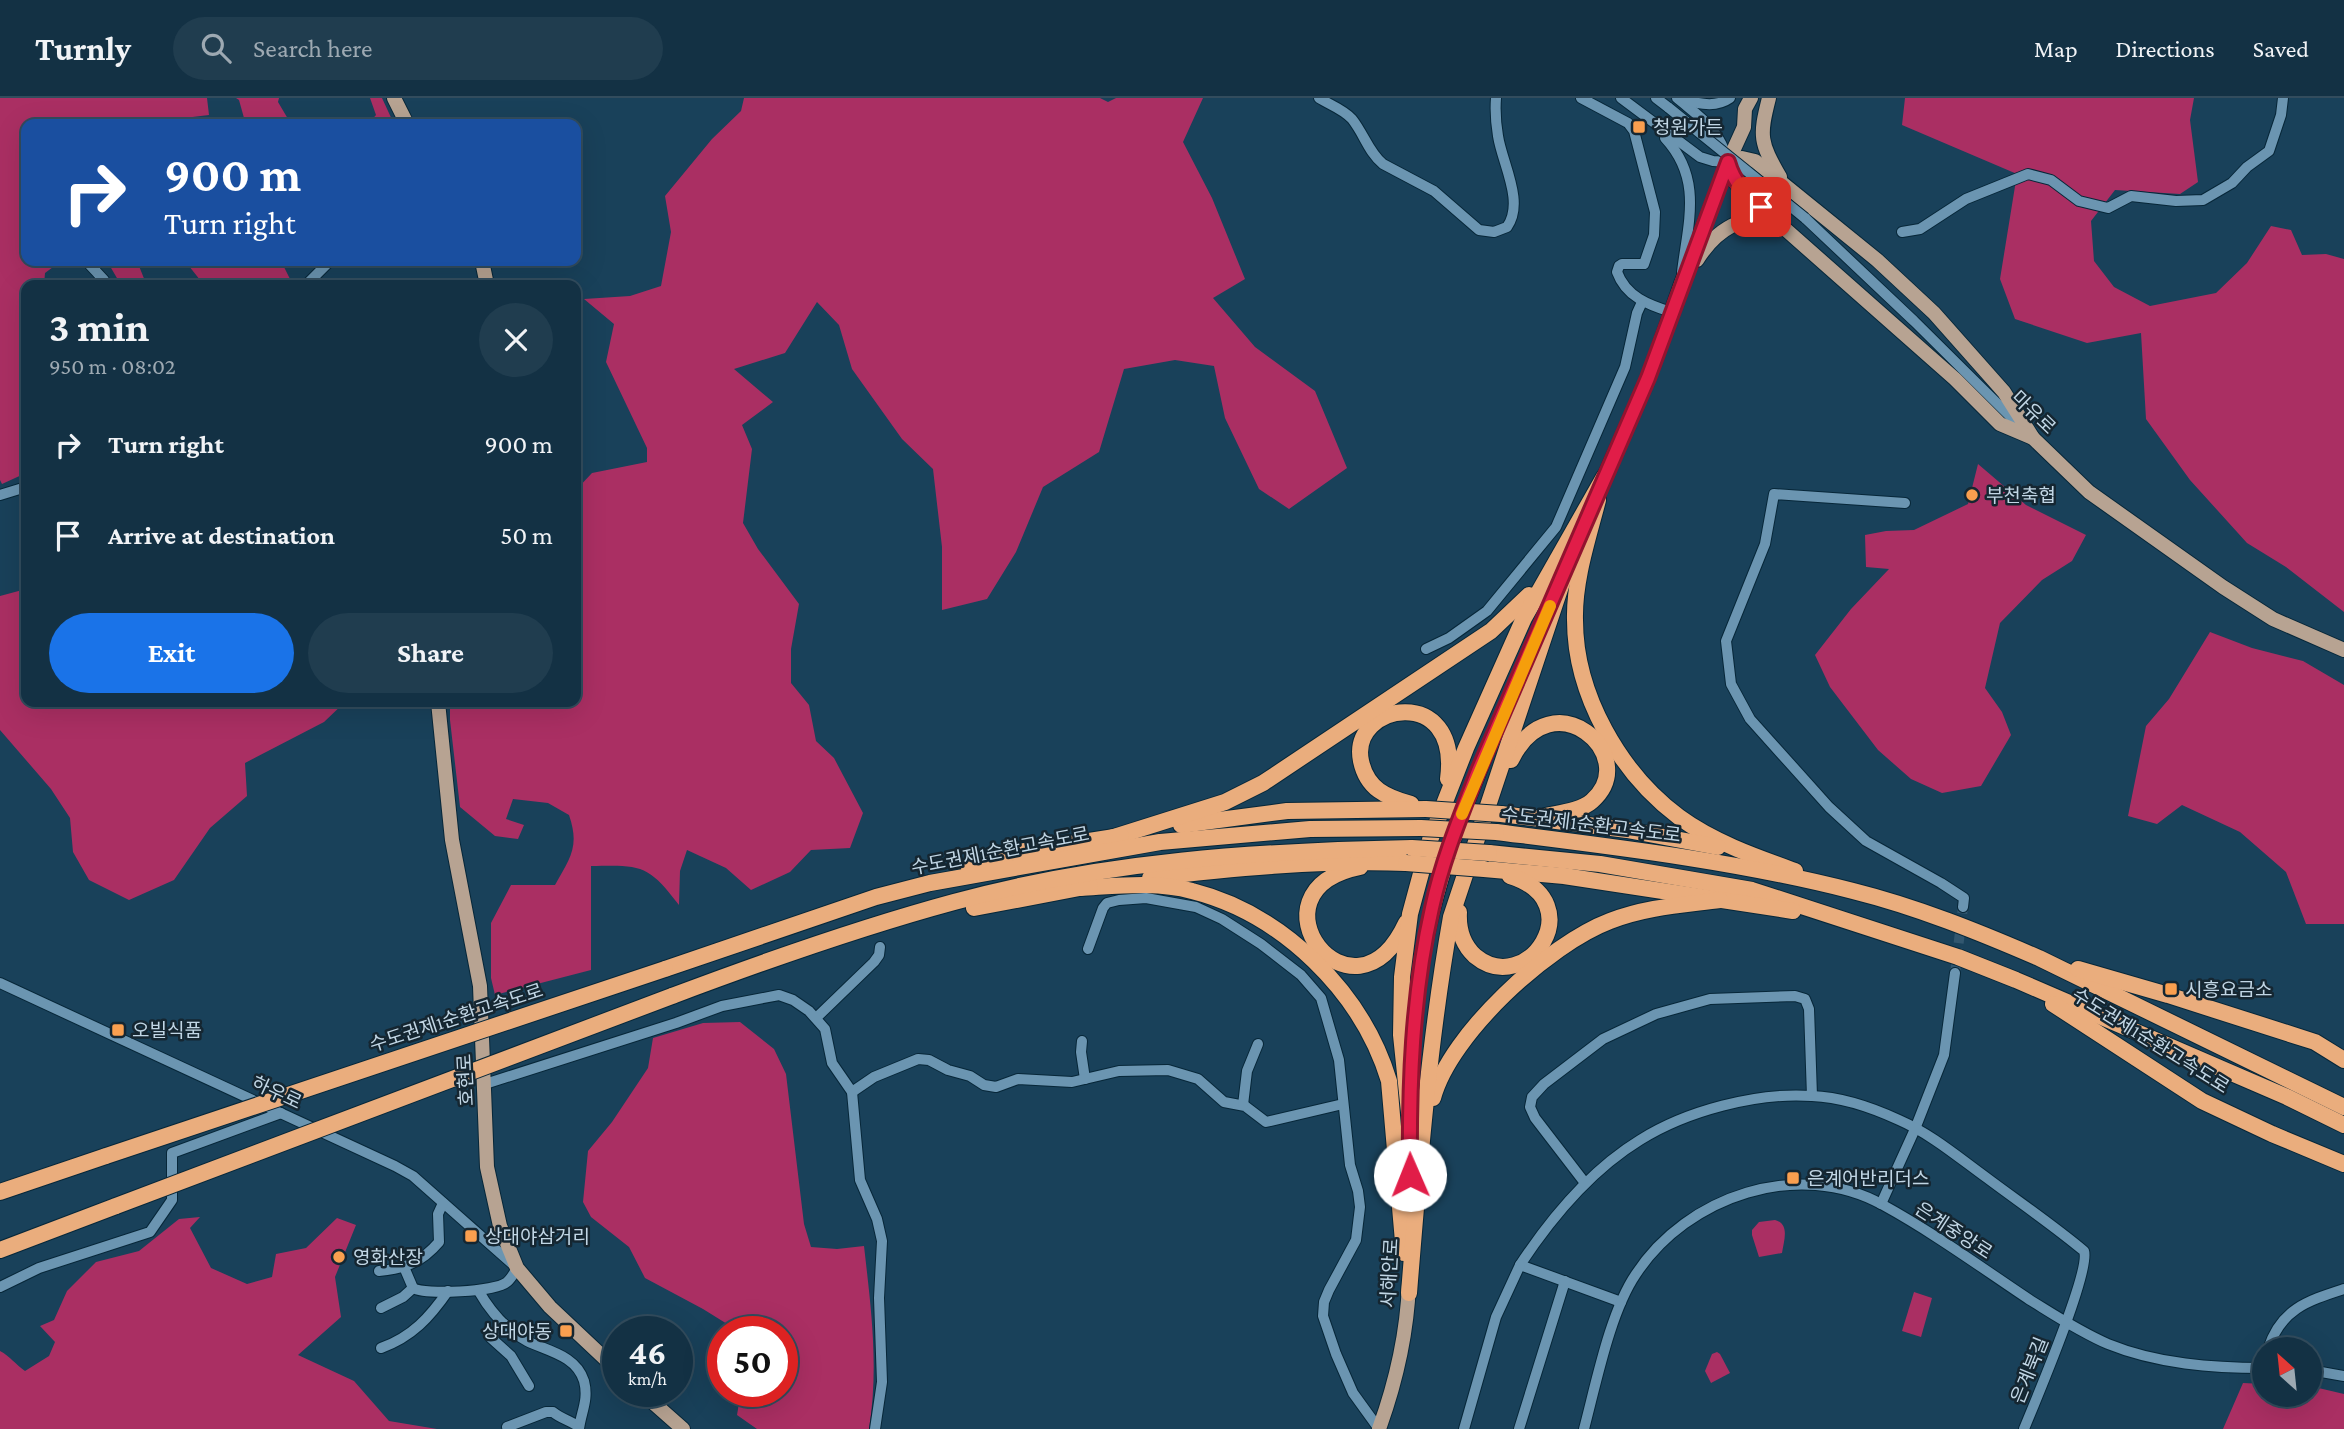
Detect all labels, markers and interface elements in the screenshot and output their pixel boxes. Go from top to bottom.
search box [173,17,663,80]
icon: search [197,29,235,67]
text: Turnly [35,30,131,67]
text: Search here [253,34,372,63]
text: Map [2034,35,2078,62]
text: Directions [2116,35,2215,62]
text: Saved [2253,35,2309,62]
place label: 청원가든 [1653,117,1723,138]
marker: 청원가든 [1631,119,1647,135]
icon: right [49,147,140,238]
text: 900 m [164,147,301,202]
pin [1731,177,1791,237]
icon: arrive [1742,188,1780,226]
text: Turn right [164,205,296,241]
text: 3 min [49,303,149,350]
button: close [479,303,553,377]
text: 950 m · 08:02 [49,353,176,379]
street label: 마유로 [2007,387,2060,438]
icon: right [49,426,87,464]
text: Turn right [108,430,224,459]
text: 900 m [485,430,553,459]
place label: 부천축협 [1986,485,2056,506]
marker: 부천축협 [1964,487,1980,503]
icon: arrive [49,517,87,555]
text: Arrive at destination [108,521,335,550]
text: 50 m [500,521,553,550]
button: Exit [49,613,294,693]
button: Share [308,613,553,693]
street label: 수도권제1순환고속도로 [1500,803,1682,846]
street label: 수도권제1순환고속도로 [909,823,1091,878]
place label: 시흥요금소 [2185,979,2272,1000]
street label: 수도권제1순환고속도로 [367,980,546,1055]
marker: 시흥요금소 [2163,981,2179,997]
street label: 수도권제1순환고속도로 [2068,984,2233,1097]
place label: 오빌식품 [132,1020,202,1041]
marker: 오빌식품 [110,1022,126,1038]
street label: 호현로 [454,1053,477,1107]
street label: 하우로 [249,1072,305,1113]
position arrow [1373,1138,1447,1212]
place label: 은계어반리더스 [1807,1168,1929,1189]
marker: 은계어반리더스 [1785,1170,1801,1186]
street label: 은계중앙로 [1911,1198,1996,1263]
place label: 상대야삼거리 [485,1226,590,1247]
marker: 상대야삼거리 [463,1228,479,1244]
street label: 서해안로 [1377,1238,1402,1308]
place label: 영화산장 [353,1247,423,1268]
marker: 영화산장 [331,1249,347,1265]
speed limit sign: 50 [707,1316,798,1407]
place label: 상대야동 [482,1321,552,1342]
marker: 상대야동 [558,1323,574,1339]
text: 46 [629,1333,666,1372]
street label: 은계북길 [2007,1334,2052,1407]
north arrow [2252,1337,2322,1407]
map controls [2252,1337,2322,1407]
text: km/h [628,1369,667,1389]

